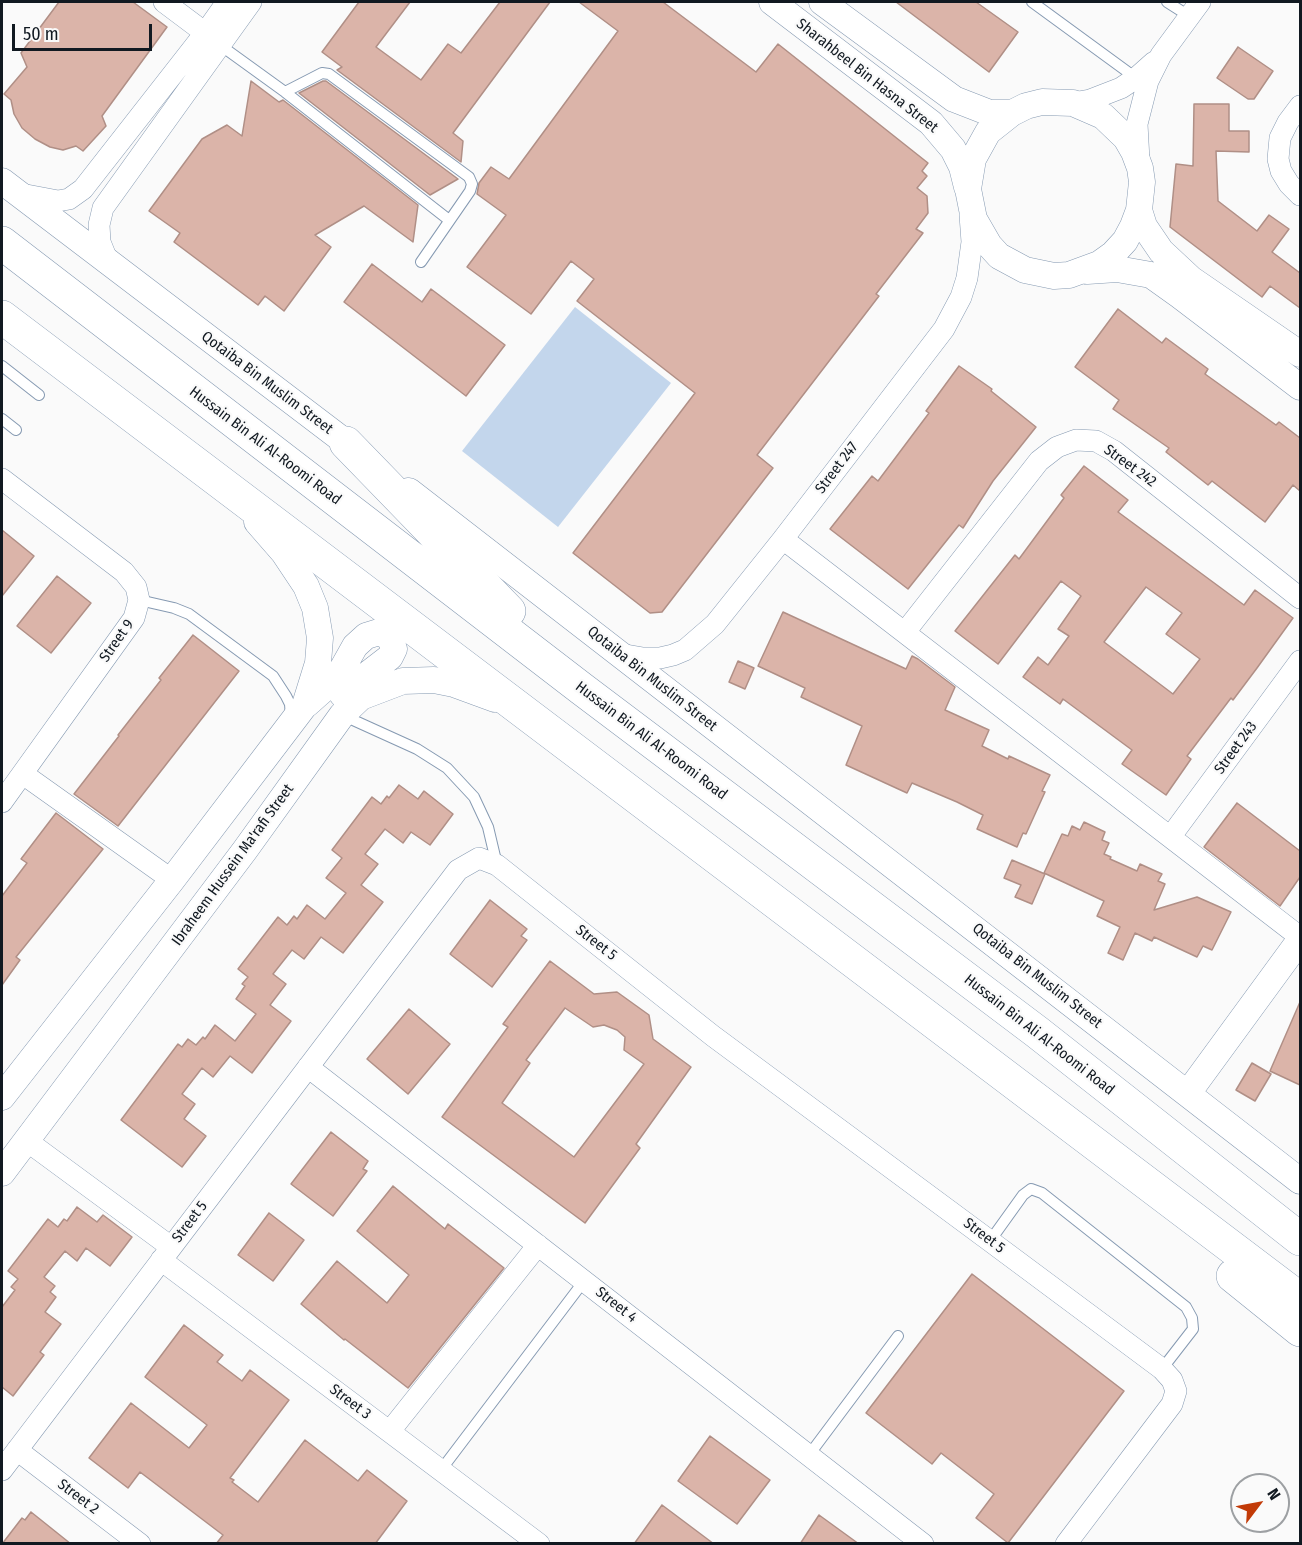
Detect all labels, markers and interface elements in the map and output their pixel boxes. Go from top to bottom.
scale bar [15,12,154,50]
street label: Sharahbeel Bin Hasna Street [793,15,941,137]
text: 50 m [23,23,59,45]
street label: Qotaiba Bin Muslim Street [198,328,336,438]
street label: Hussain Bin Ali Al-Roomi Road [186,383,344,509]
street label: Street 247 [812,439,862,497]
street label: Street 242 [1100,441,1160,491]
street label: Street 9 [96,616,138,666]
street label: Qotaiba Bin Muslim Street [583,623,721,735]
street label: Hussain Bin Ali Al-Roomi Road [572,678,730,804]
street label: Street 243 [1211,718,1261,778]
street label: Ibraheem Hussein Ma'rafi Street [168,781,298,949]
street label: Qotaiba Bin Muslim Street [968,920,1106,1032]
street label: Street 5 [572,921,620,965]
street label: Hussain Bin Ali Al-Roomi Road [960,971,1118,1099]
street label: Street 5 [169,1198,211,1246]
street label: Street 5 [960,1215,1008,1257]
street label: Street 4 [592,1283,640,1327]
street label: Street 3 [326,1381,374,1423]
north arrow [1230,1473,1290,1533]
street label: Street 2 [54,1476,102,1518]
text: N [1263,1485,1285,1503]

